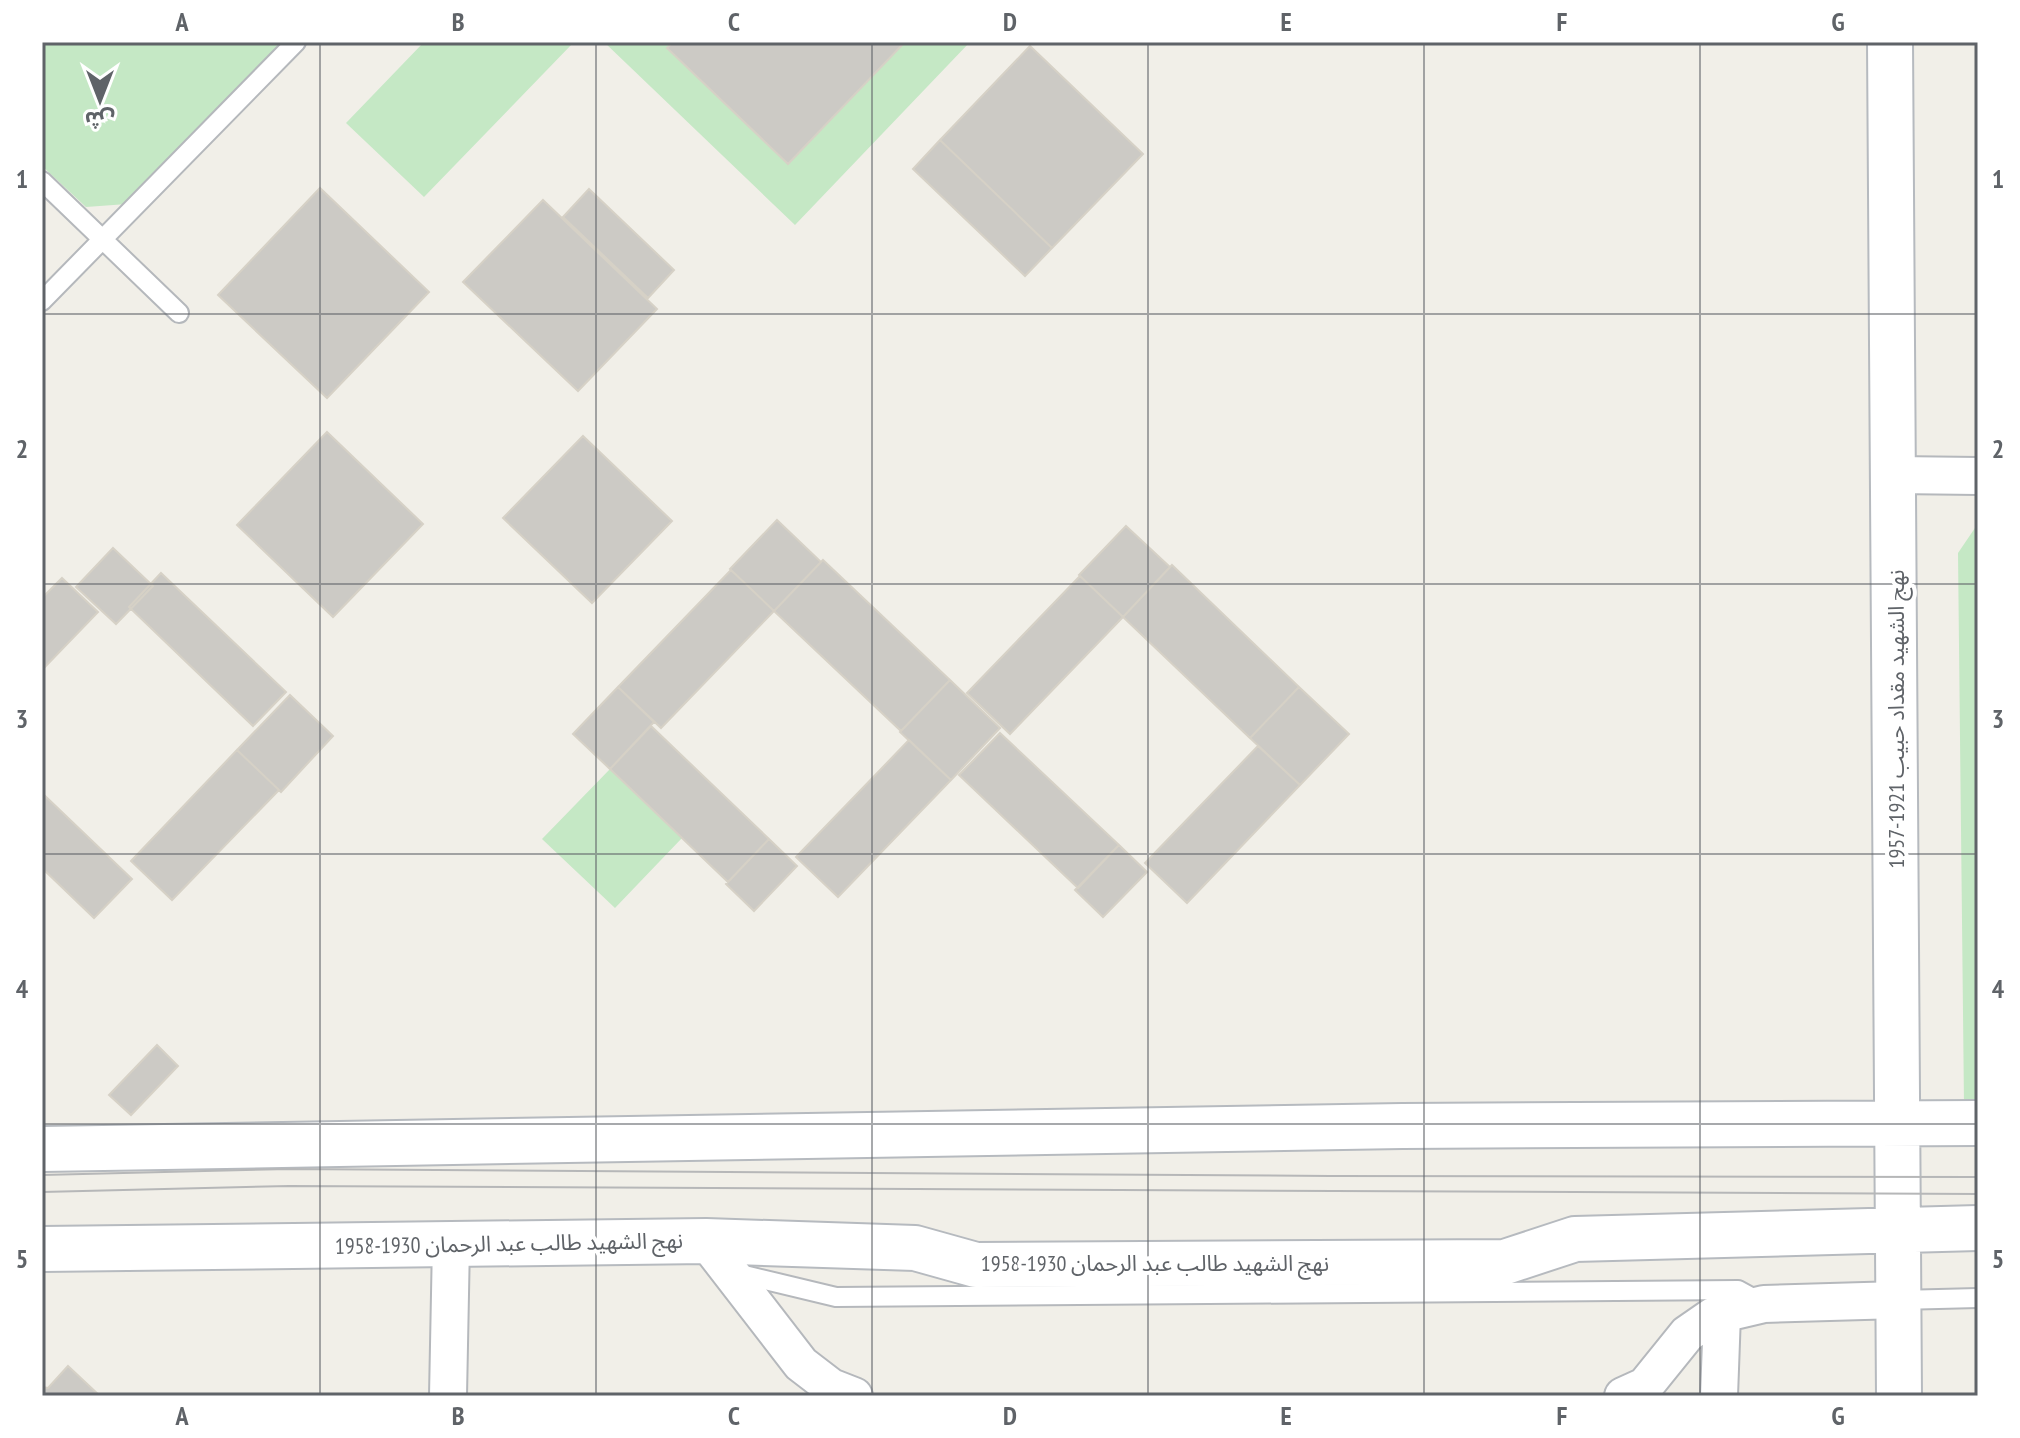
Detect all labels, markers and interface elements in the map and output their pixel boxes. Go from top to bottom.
text: A [174,5,189,38]
text: B [452,5,465,38]
text: C [728,5,740,38]
text: D [1003,5,1017,38]
text: E [1280,5,1292,38]
text: F [1557,5,1568,38]
text: G [1831,5,1845,38]
north arrow [60,60,140,140]
text: ش [85,106,115,134]
text: 1 [16,162,28,195]
text: 1 [1992,162,2004,195]
text: 2 [16,432,28,465]
text: 2 [1992,432,2004,465]
street label: نهج الشهيد مقداد حبيب 1921-1957 [1882,570,1913,868]
text: 3 [16,702,28,735]
text: 3 [1992,702,2004,735]
text: 4 [16,972,29,1005]
text: 4 [1992,972,2005,1005]
street label: نهج الشهيد طالب عبد الرحمان 1930-1958 [335,1226,683,1263]
text: 5 [16,1242,28,1275]
text: 5 [1992,1242,2004,1275]
street label: نهج الشهيد طالب عبد الرحمان 1930-1958 [981,1249,1329,1280]
text: A [174,1399,189,1432]
text: B [452,1399,465,1432]
text: C [728,1399,740,1432]
text: D [1003,1399,1017,1432]
text: E [1280,1399,1292,1432]
text: F [1557,1399,1568,1432]
text: G [1831,1399,1845,1432]

